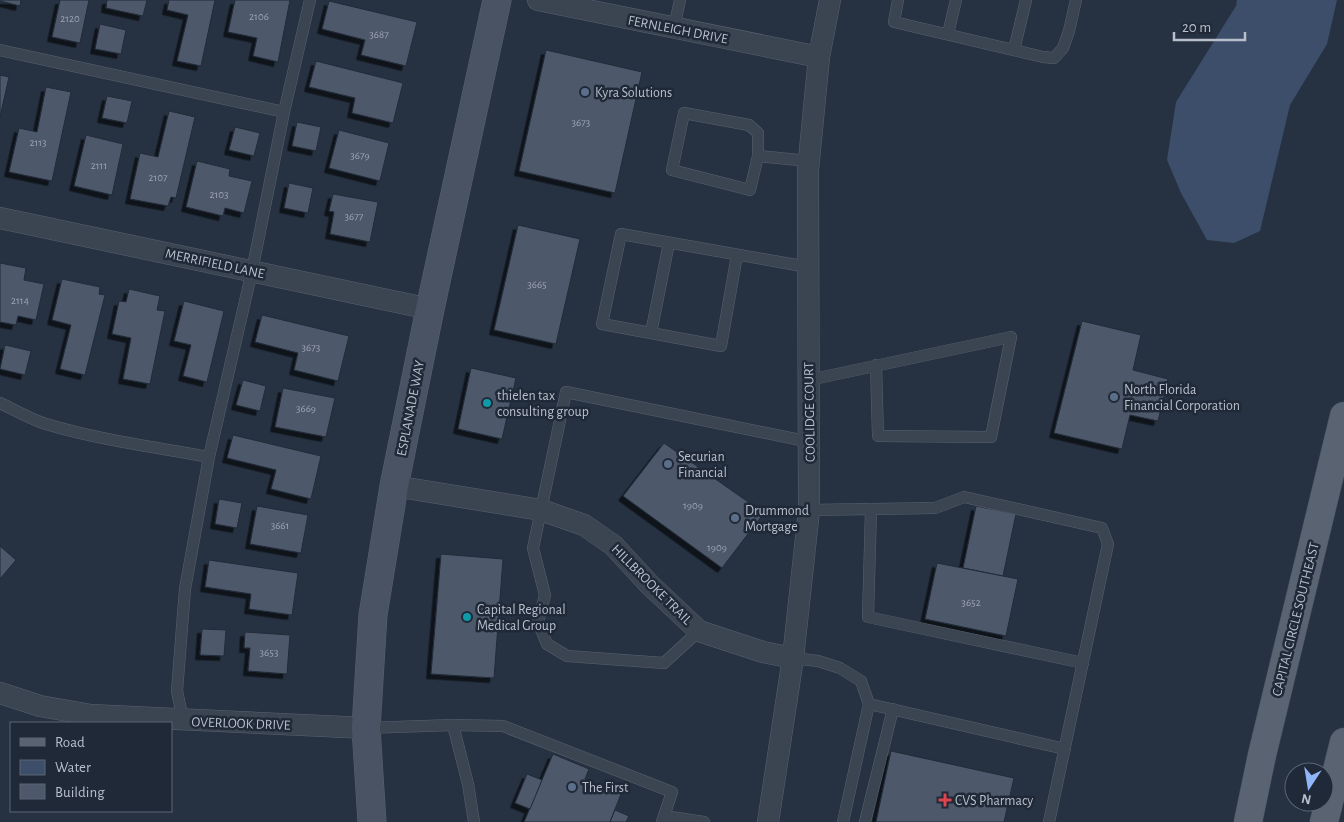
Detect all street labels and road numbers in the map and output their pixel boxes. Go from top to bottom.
street label: FERNLEIGH DRIVE [627,13,729,47]
street label: MERRIFIELD LANE [164,247,266,281]
street label: ESPLANADE WAY [395,359,427,457]
street label: COOLIDGE COURT [802,362,818,462]
street label: CAPITAL CIRCLE SOUTHEAST [1270,541,1322,698]
street label: HILLBROOKE TRAIL [609,542,694,628]
street label: OVERLOOK DRIVE [191,715,291,733]

